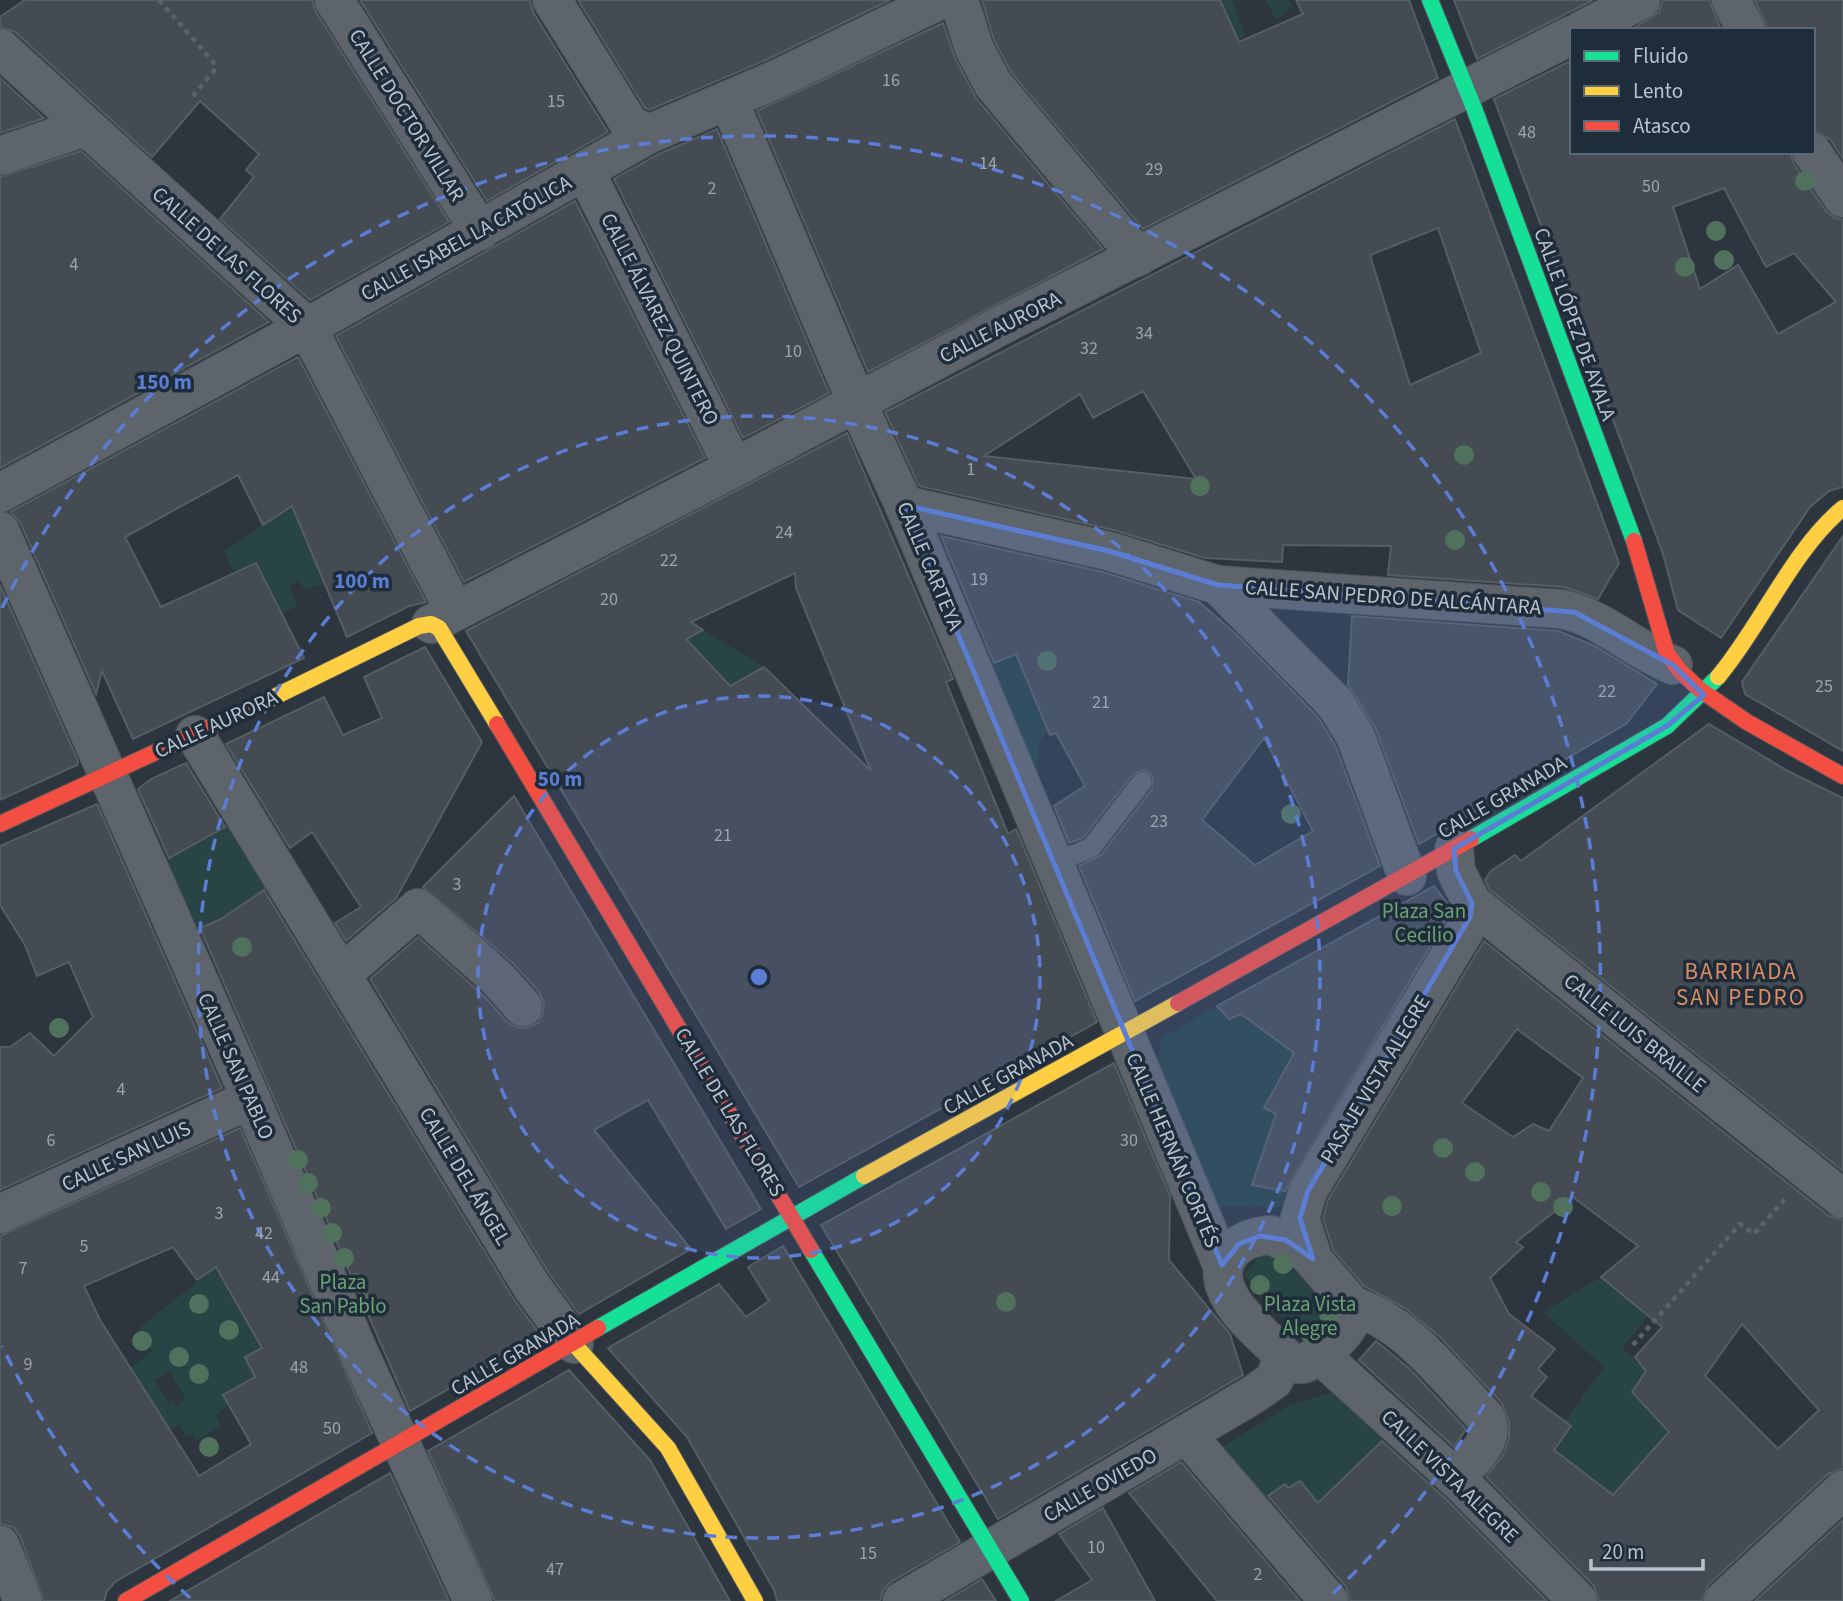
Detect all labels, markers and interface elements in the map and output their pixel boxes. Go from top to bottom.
street label: CALLE DOCTOR VILLAR [342,23,472,207]
legend [1570,28,1815,154]
text: Fluido [1633,41,1688,71]
house number: 16 [882,68,900,93]
text: Lento [1633,76,1683,106]
house number: 15 [547,89,565,114]
text: Atasco [1633,111,1691,141]
house number: 48 [1518,120,1536,145]
house number: 14 [979,151,997,176]
house number: 29 [1145,157,1163,182]
street label: CALLE ISABEL LA CATÓLICA [355,167,577,309]
house number: 50 [1642,174,1660,199]
house number: 2 [708,176,717,201]
street label: CALLE DE LAS FLORES [145,179,309,331]
street label: CALLE ÁLVAREZ QUINTERO [593,208,727,430]
street label: CALLE LÓPEZ DE AYALA [1526,223,1624,425]
house number: 4 [70,252,79,277]
street label: CALLE AURORA [934,283,1067,371]
house number: 34 [1135,321,1153,346]
house number: 32 [1080,336,1098,361]
house number: 10 [784,339,802,364]
text: 150 m [136,367,192,397]
house number: 1 [967,457,975,482]
street label: CALLE CARTEYA [889,497,971,636]
house number: 24 [775,520,793,545]
house number: 22 [660,548,678,573]
text: 100 m [334,566,390,596]
house number: 19 [970,567,988,592]
street label: CALLE SAN PEDRO DE ALCÁNTARA [1244,572,1543,622]
house number: 20 [600,587,618,612]
house number: 25 [1815,674,1833,699]
house number: 22 [1598,679,1616,704]
street label: CALLE AURORA [149,682,283,766]
house number: 21 [1092,690,1110,715]
street label: CALLE GRANADA [1432,748,1573,846]
text: 50 m [538,764,582,794]
house number: 23 [1150,809,1168,834]
house number: 21 [714,823,732,848]
house number: 3 [453,872,462,897]
park label: Plaza San Cecilio [1382,896,1466,950]
district label: BARRIADA SAN PEDRO [1676,955,1806,1014]
centre of rings [747,965,771,989]
street label: CALLE LUIS BRAILLE [1557,966,1713,1100]
street label: CALLE SAN PABLO [190,988,282,1144]
street label: PASAJE VISTA ALEGRE [1313,989,1437,1169]
street label: CALLE DE LAS FLORES [668,1022,792,1202]
street label: CALLE GRANADA [938,1026,1079,1122]
street label: CALLE HERNÁN CORTÉS [1118,1048,1228,1252]
house number: 4 [117,1077,126,1102]
street label: CALLE DEL ÁNGEL [412,1101,518,1251]
street label: CALLE SAN LUIS [57,1113,195,1199]
house number: 6 [47,1128,56,1153]
house number: 30 [1120,1128,1138,1153]
house number: 3 [215,1201,224,1226]
house number: 42 [255,1221,273,1246]
house number: 5 [80,1234,89,1259]
house number: 7 [19,1256,28,1281]
house number: 44 [262,1265,280,1290]
park label: Plaza San Pablo [299,1267,387,1321]
park label: Plaza Vista Alegre [1264,1289,1356,1343]
street label: CALLE GRANADA [445,1305,586,1403]
house number: 9 [24,1352,33,1377]
house number: 48 [290,1355,308,1380]
street label: CALLE VISTA ALEGRE [1375,1402,1525,1550]
house number: 50 [323,1416,341,1441]
street label: CALLE OVIEDO [1037,1440,1163,1530]
scale bar [1591,1528,1703,1572]
house number: 10 [1087,1535,1105,1560]
text: 20 m [1602,1537,1644,1567]
house number: 15 [859,1541,877,1566]
house number: 47 [546,1557,564,1582]
house number: 2 [1254,1562,1263,1587]

